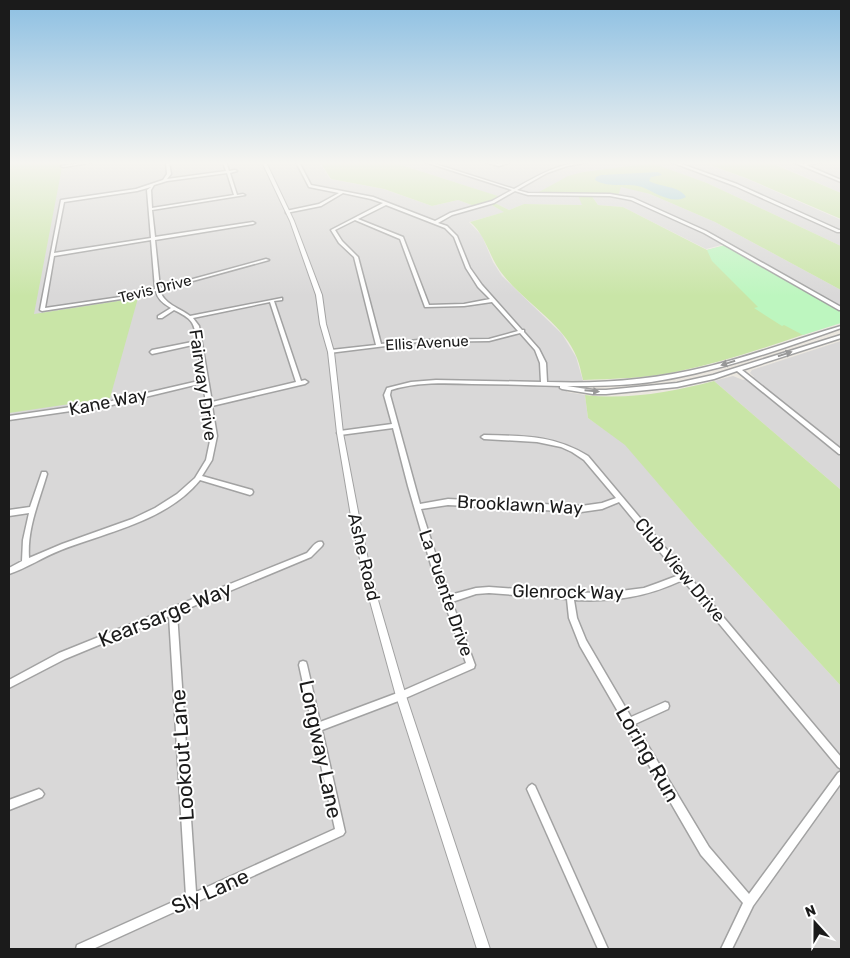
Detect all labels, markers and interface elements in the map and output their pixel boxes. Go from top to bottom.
street label: Tevis Drive [117,271,193,307]
street label: Fairway Drive [184,328,222,442]
street label: Ellis Avenue [385,332,469,354]
one-way arrow [777,350,792,358]
one-way arrow [720,359,735,367]
street label: Kane Way [67,384,149,420]
one-way arrow [584,388,600,396]
street label: Brooklawn Way [456,491,584,519]
street label: Ashe Road [343,511,385,603]
street label: Club View Drive [630,513,730,627]
street label: La Puente Drive [414,527,478,659]
street label: Kearsarge Way [95,576,236,652]
street label: Glenrock Way [512,580,624,604]
street label: Longway Lane [294,677,348,821]
street label: Lookout Lane [165,688,199,822]
street label: Loring Run [611,702,685,806]
street label: Sly Lane [167,863,253,919]
north arrow [790,898,840,948]
text: N [803,902,818,921]

